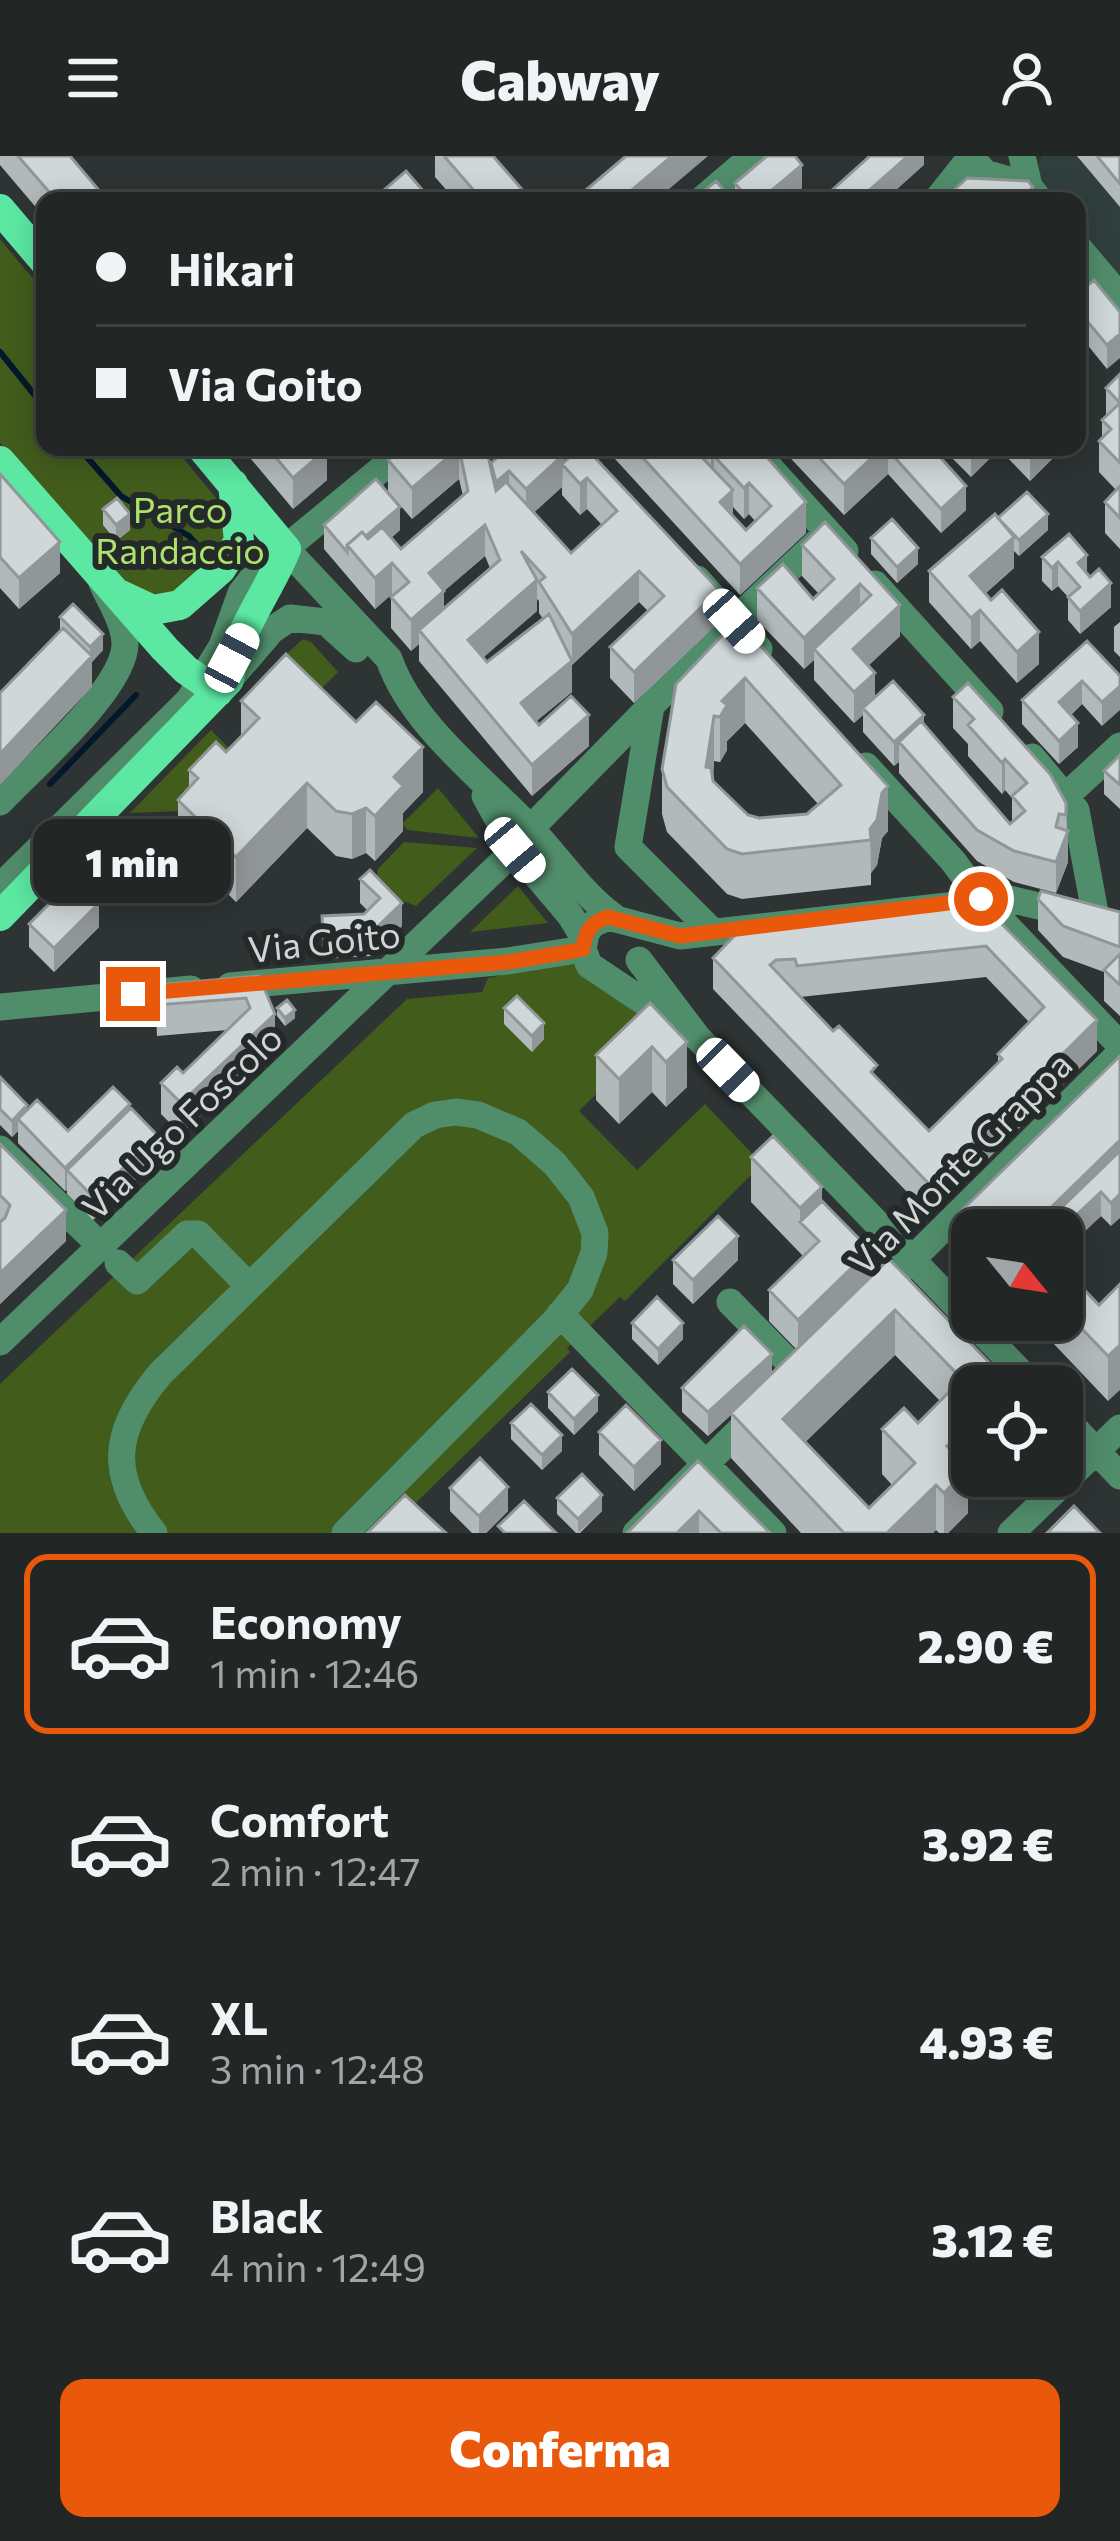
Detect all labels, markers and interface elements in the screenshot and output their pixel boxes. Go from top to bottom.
icon: menu [60,45,126,111]
text: Cabway [460,45,660,111]
icon: person [994,45,1060,111]
text: Hikari [168,240,295,295]
text: Via Goito [168,355,363,410]
park label: Parco Randaccio [95,486,265,571]
car [697,582,771,660]
car [199,618,265,698]
car [478,811,552,889]
callout: 1 min [34,820,232,904]
text: 1 min [85,837,179,885]
route start [954,872,1008,926]
street label: Via Goito [246,910,402,970]
route end [106,967,160,1021]
street label: Via Ugo Foscolo [72,1015,290,1227]
car [690,1032,766,1108]
street label: Via Monte Grappa [838,1041,1080,1283]
north arrow [951,1209,1083,1341]
map controls [951,1209,1083,1497]
button: locate [951,1365,1083,1497]
icon: car [66,1590,174,1698]
text: Economy [210,1593,402,1648]
text: 2.90 € [917,1617,1054,1672]
text: 1 min · 12:46 [210,1648,419,1696]
icon: car [66,1788,174,1896]
text: Comfort [210,1791,389,1846]
text: 3.92 € [922,1815,1054,1870]
text: 2 min · 12:47 [210,1846,420,1894]
icon: car [66,1986,174,2094]
text: XL [210,1989,268,2044]
text: 4.93 € [920,2013,1054,2068]
text: 3 min · 12:48 [210,2044,425,2092]
icon: car [66,2184,174,2292]
text: Black [210,2187,323,2242]
text: 3.12 € [931,2211,1054,2266]
text: 4 min · 12:49 [210,2242,426,2290]
button: Conferma [60,2379,1060,2517]

